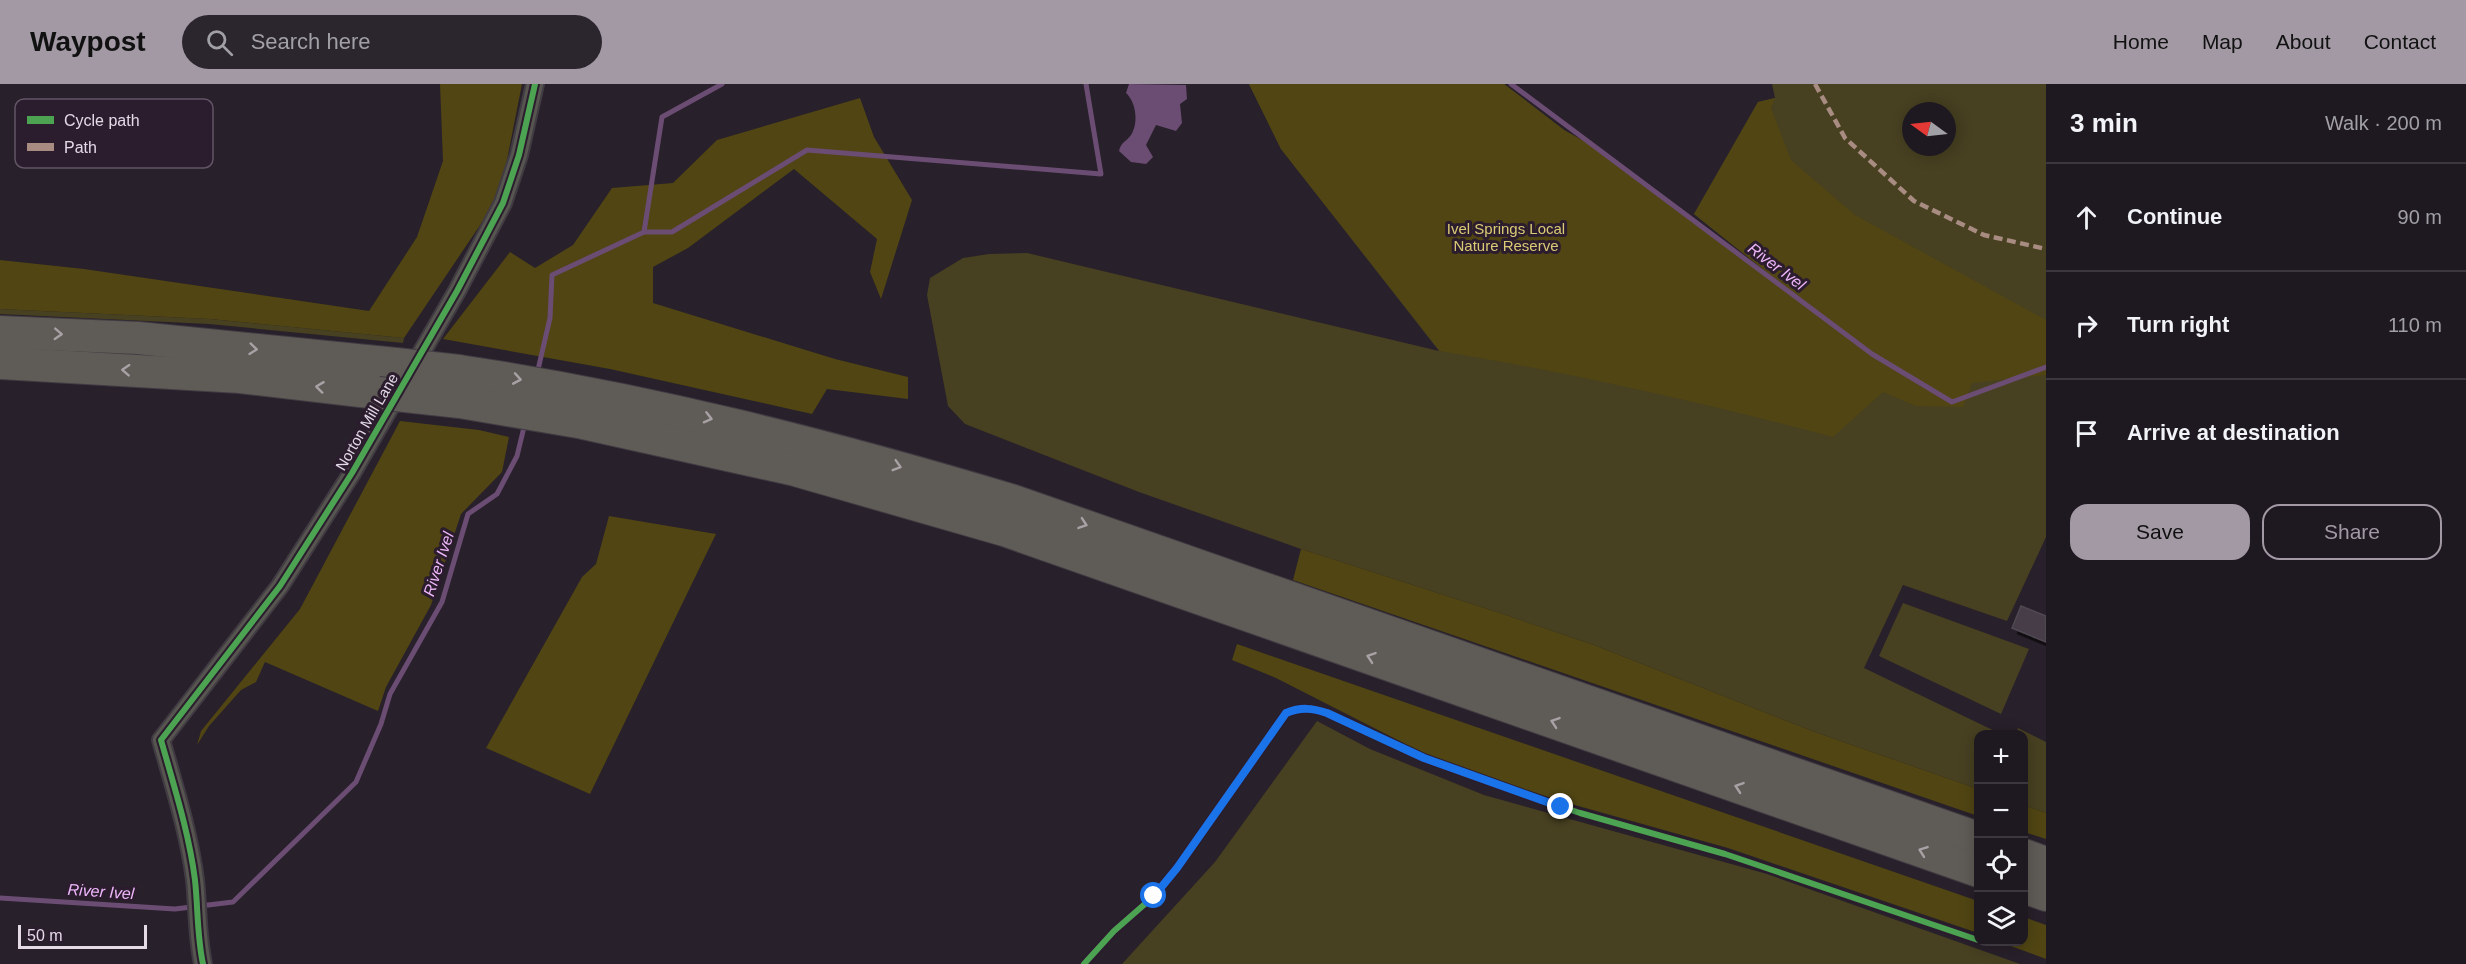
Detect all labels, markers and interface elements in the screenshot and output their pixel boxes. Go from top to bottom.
search box [182,15,602,69]
text: Waypost [30,26,146,57]
icon: search [203,26,236,59]
text: Search here [251,29,371,54]
text: Home [2113,30,2169,53]
text: Map [2202,30,2243,53]
text: About [2276,30,2331,53]
text: Contact [2364,30,2436,53]
legend [15,99,213,168]
north arrow [1902,102,1956,156]
text: 3 min [2070,108,2138,138]
text: Cycle path [64,112,140,129]
text: Walk · 200 m [2325,112,2442,134]
text: Path [64,139,97,156]
icon: ahead [2070,201,2103,234]
text: Continue [2127,204,2222,229]
text: 90 m [2398,206,2442,228]
park label: Ivel Springs Local Nature Reserve [1447,220,1565,254]
water label: River Ivel [1745,240,1809,294]
icon: right [2070,309,2103,342]
text: Turn right [2127,312,2229,337]
text: 110 m [2388,314,2442,336]
one-way arrow [54,327,63,340]
one-way arrow [248,342,257,354]
one-way arrow [121,363,130,376]
street label: Norton Mill Lane [332,370,401,473]
one-way arrow [512,373,521,385]
one-way arrow [315,381,325,393]
one-way arrow [702,410,712,423]
icon: arrive [2070,417,2103,450]
text: Arrive at destination [2127,420,2340,445]
one-way arrow [891,459,902,471]
button: Save [2070,504,2250,560]
button: Share [2262,504,2442,560]
one-way arrow [1077,517,1088,530]
water label: River Ivel [420,529,457,598]
one-way arrow [1367,652,1377,665]
one-way arrow [1551,716,1561,729]
map controls [1974,730,2028,946]
button: + [1974,730,2028,784]
one-way arrow [1735,781,1745,794]
button: − [1974,784,2028,838]
route end [1547,793,1573,819]
button: locate [1974,838,2028,892]
one-way arrow [1919,846,1929,859]
water label: River Ivel [67,881,135,902]
route start [1140,882,1166,908]
button: layers [1974,892,2028,946]
scale bar [18,922,147,950]
text: 50 m [27,927,63,944]

